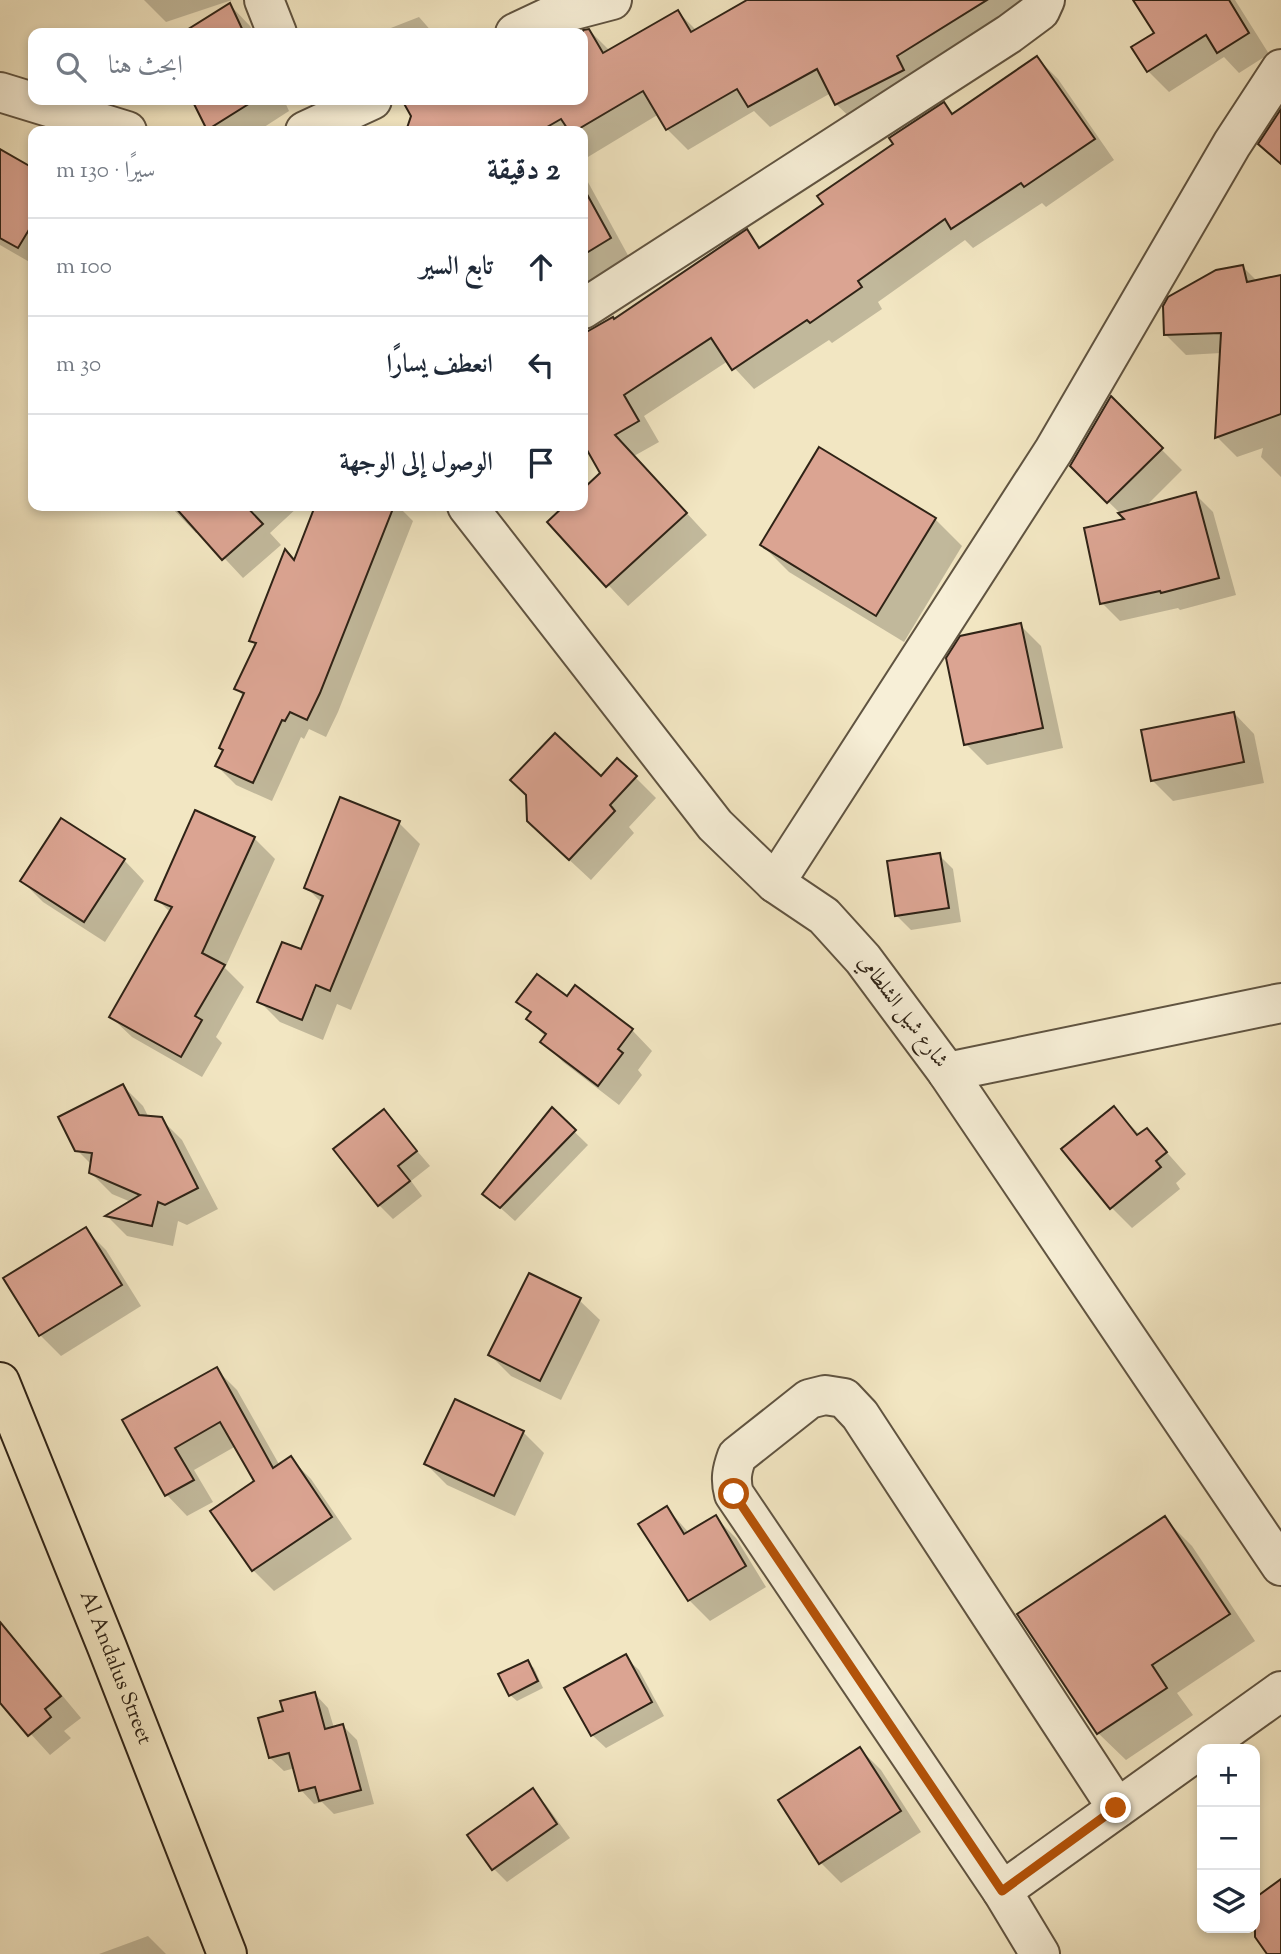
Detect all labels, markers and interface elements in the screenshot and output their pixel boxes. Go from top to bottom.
search box [28,28,588,105]
icon: search [52,48,90,86]
text: ابحث هنا [108,48,183,85]
text: 2 دقيقة [487,150,560,193]
text: سيرًا · 130 m [56,155,155,188]
icon: ahead [522,248,560,286]
text: تابع السير [420,249,493,286]
text: 100 m [56,251,112,284]
icon: left [522,346,560,384]
text: انعطف يسارًا [386,347,493,384]
text: 30 m [56,349,101,382]
icon: arrive [522,444,560,482]
text: الوصول إلى الوجهة [339,445,493,482]
street label: شارع شيل الشلطامي [849,949,955,1075]
route start [718,1478,749,1509]
street label: Al Andalus Street [71,1586,159,1749]
map controls [1197,1744,1260,1933]
button: + [1197,1744,1260,1807]
route end [1100,1792,1131,1823]
button: − [1197,1807,1260,1870]
button: layers [1197,1870,1260,1933]

